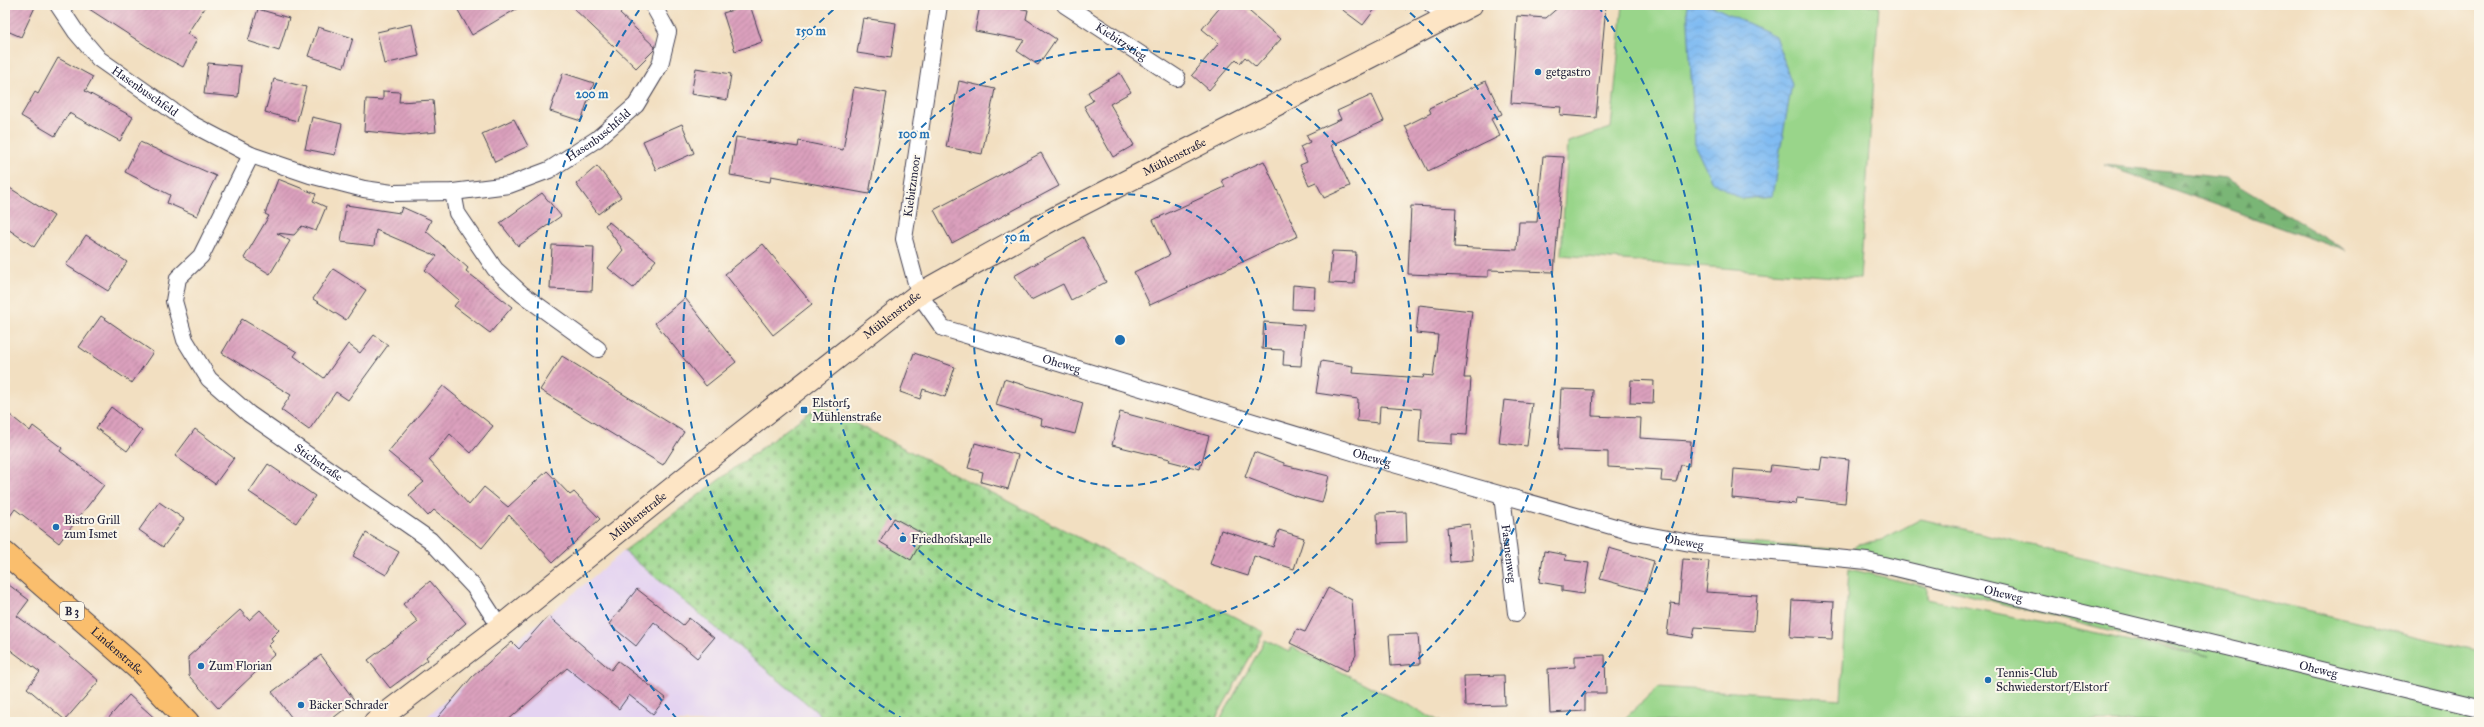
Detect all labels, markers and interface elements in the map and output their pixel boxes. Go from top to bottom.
street label: Kiebitzstieg [1093,20,1150,64]
text: 150 m [796,24,827,38]
street label: Hasenbuschfeld [109,63,181,119]
place label: getgastro [1546,65,1591,80]
marker: getgastro [1533,67,1543,77]
text: 200 m [576,87,609,101]
street label: Hasenbuschfeld [563,106,633,164]
text: 100 m [898,127,931,141]
street label: Mühlenstraße [1140,135,1208,179]
street label: Kiebitzmoor [901,154,923,218]
text: 50 m [1004,230,1031,244]
street label: Mühlenstraße [860,288,924,342]
centre of rings [1113,333,1127,347]
street label: Oheweg [1041,352,1083,377]
place label: Elstorf, Mühlenstraße [812,396,881,424]
marker: Elstorf, Mühlenstraße [799,405,809,415]
street label: Stichstraße [292,441,345,484]
street label: Oheweg [1351,445,1393,471]
street label: Mühlenstraße [606,489,669,543]
place label: Bistro Grill zum Ismet [64,513,121,541]
marker: Bistro Grill zum Ismet [51,522,61,532]
street label: Fasanenweg [1499,524,1519,584]
street label: Oheweg [1664,531,1705,553]
place label: Friedhofskapelle [911,532,992,546]
marker: Friedhofskapelle [898,534,908,544]
street label: Oheweg [1983,582,2024,606]
road number: B 3 [60,602,84,620]
street label: Lindenstraße [88,624,147,678]
street label: Oheweg [2298,658,2339,682]
place label: Zum Florian [209,659,273,673]
marker: Zum Florian [196,661,206,671]
place label: Tennis-Club Schwiederstorf/Elstorf [1996,666,2110,694]
marker: Tennis-Club Schwiederstorf/Elstorf [1983,675,1993,685]
place label: Bäcker Schrader [309,698,389,712]
marker: Bäcker Schrader [296,700,306,710]

